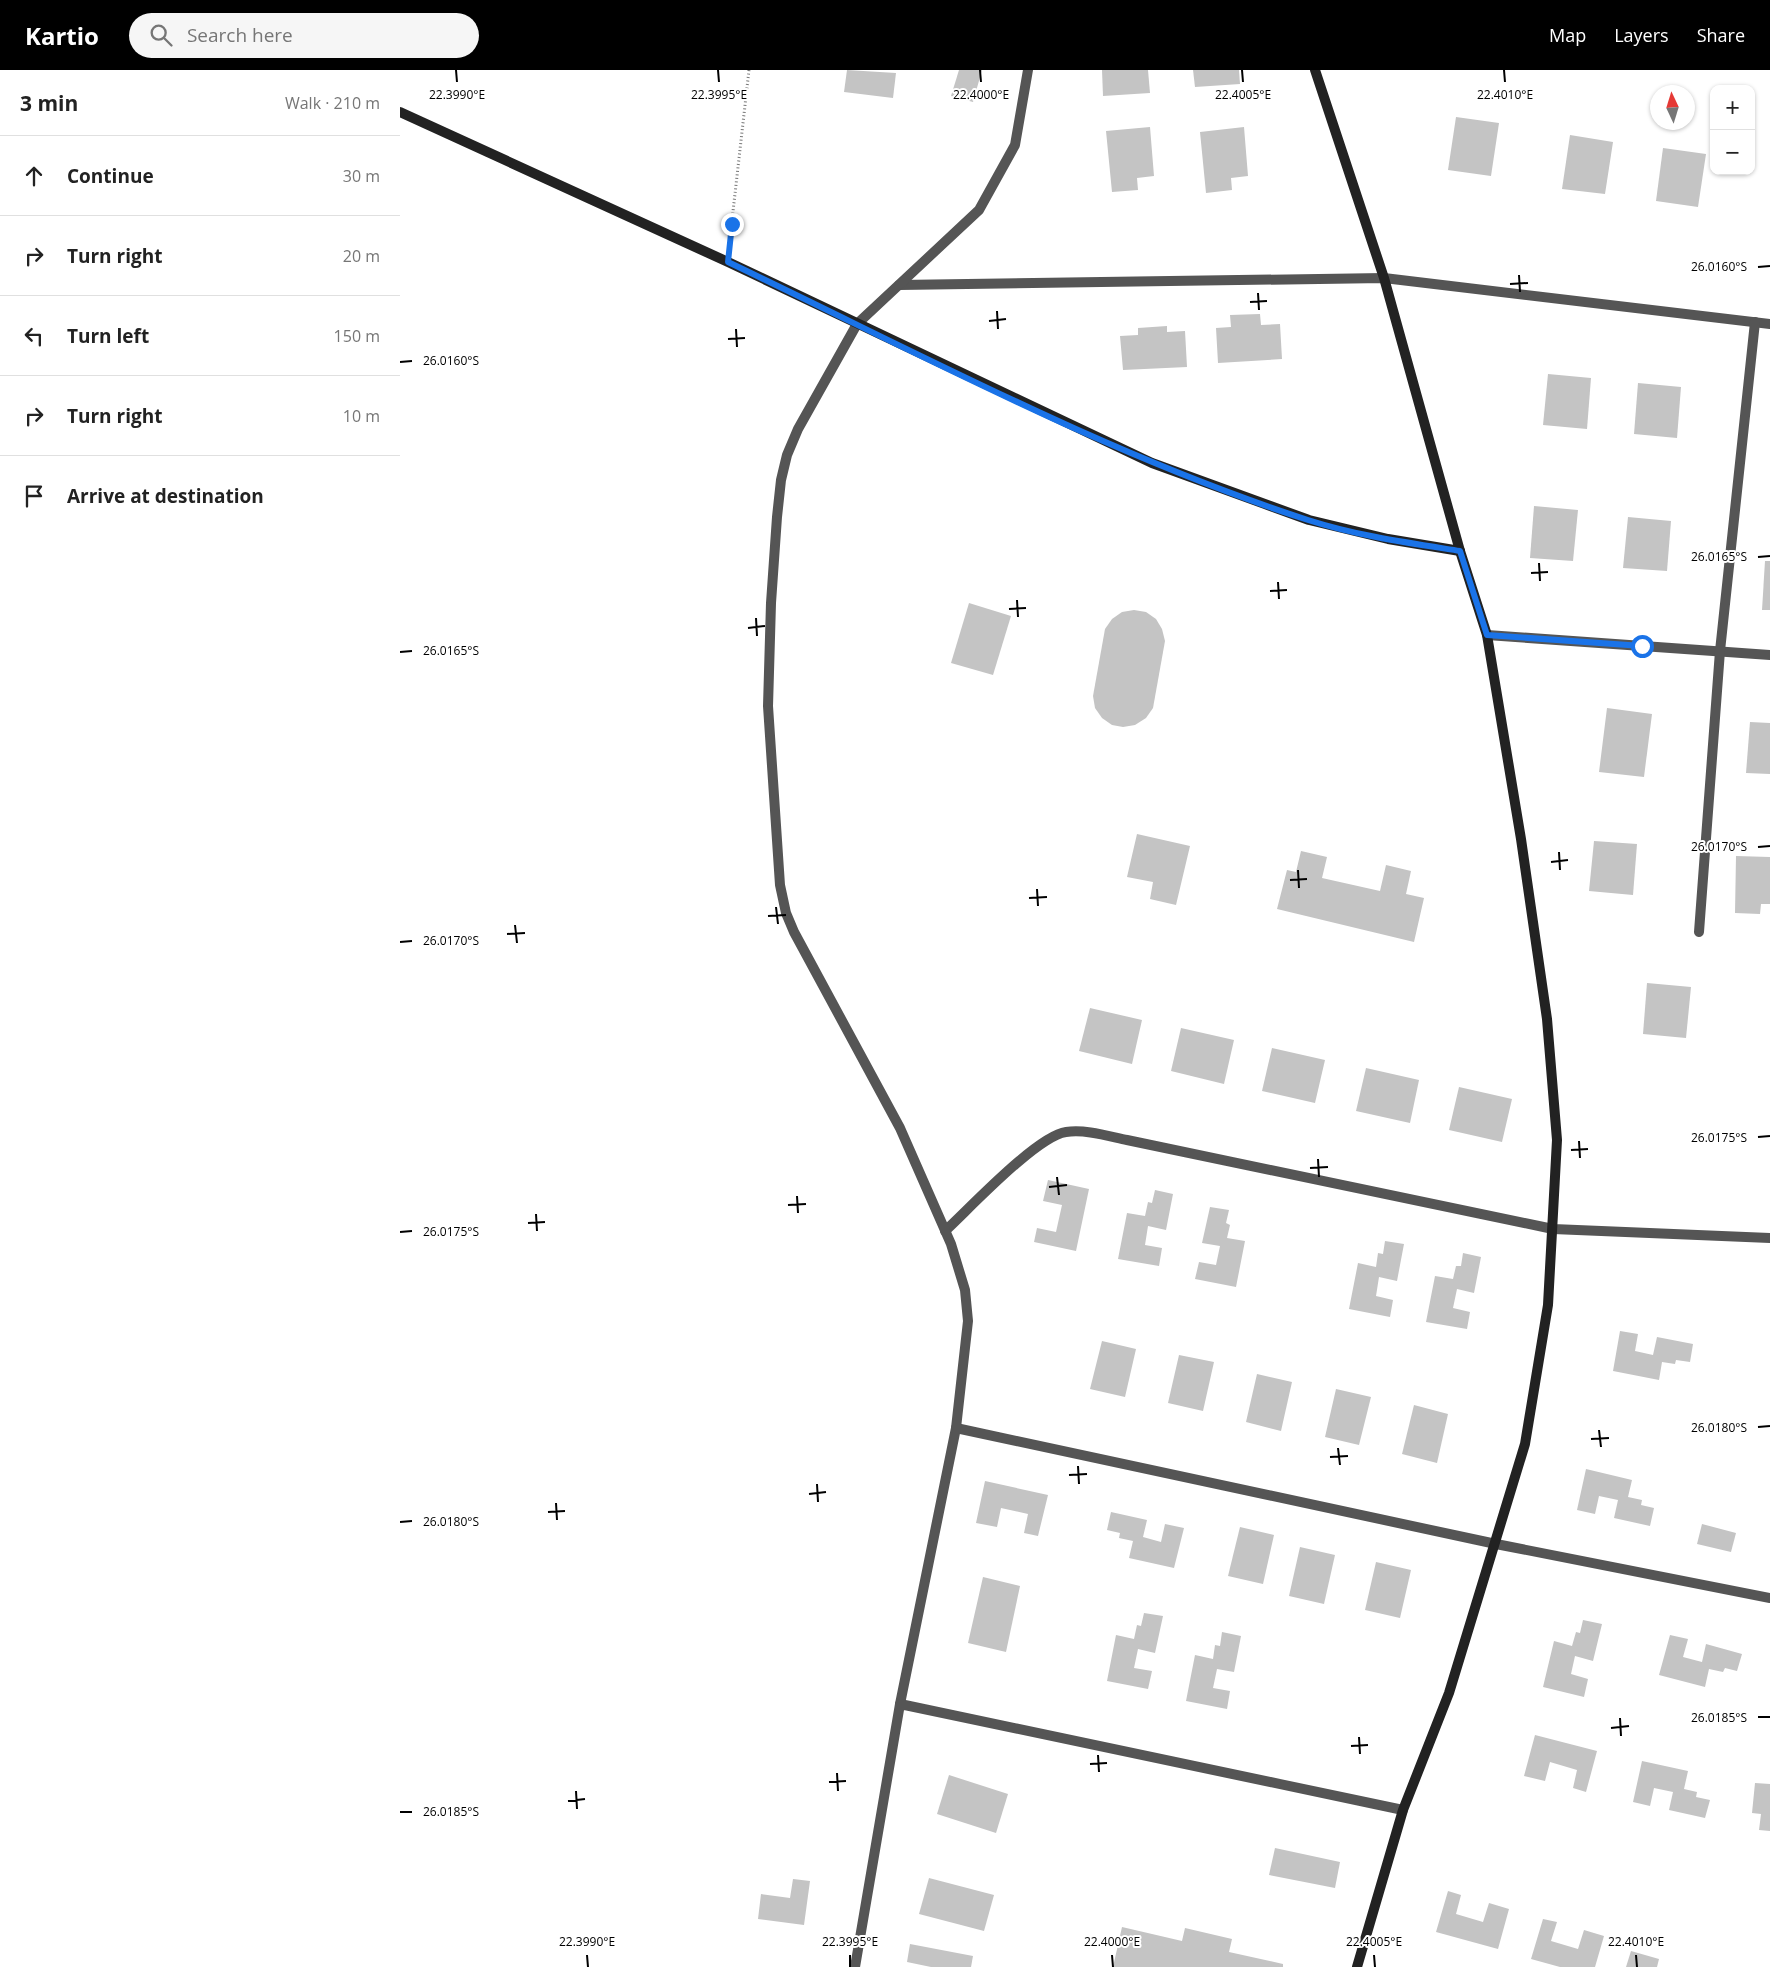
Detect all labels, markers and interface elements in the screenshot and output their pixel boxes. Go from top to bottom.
search box [129,13,479,58]
text: Kartio [25,19,99,52]
icon: search [147,21,175,49]
text: Search here [187,22,293,48]
text: Map [1549,23,1586,47]
text: Layers [1614,23,1669,47]
text: Share [1697,23,1745,47]
north arrow [1650,85,1695,130]
map controls [1710,85,1755,175]
button: + [1710,85,1755,130]
text: 22.3990°E [429,86,485,103]
text: 22.3995°E [691,86,747,103]
text: 22.4000°E [953,86,1009,103]
text: 22.4005°E [1215,86,1271,103]
text: 22.4010°E [1477,86,1533,103]
text: 3 min [20,89,78,117]
text: Walk · 210 m [285,92,380,114]
button: − [1710,130,1755,175]
icon: ahead [20,162,48,190]
text: Continue [67,163,154,189]
text: 30 m [343,165,380,187]
route end [721,213,744,236]
icon: right [20,242,48,270]
text: Turn right [67,243,162,269]
text: 20 m [343,245,380,267]
text: 26.0160°S [1691,258,1747,275]
icon: left [20,322,48,350]
text: Turn left [67,323,149,349]
text: 150 m [334,325,380,347]
text: 26.0160°S [423,352,479,369]
icon: right [20,402,48,430]
text: Turn right [67,403,162,429]
text: 10 m [343,405,380,427]
icon: arrive [20,482,48,510]
text: Arrive at destination [67,483,264,509]
text: 26.0165°S [1691,548,1747,565]
route start [1631,635,1654,658]
text: 26.0165°S [423,642,479,659]
text: 26.0170°S [1691,838,1747,855]
text: 26.0170°S [423,932,479,949]
text: 26.0175°S [1691,1129,1747,1146]
text: 26.0175°S [423,1223,479,1240]
text: 26.0180°S [1691,1419,1747,1436]
text: 26.0180°S [423,1513,479,1530]
text: 26.0185°S [1691,1709,1747,1726]
text: 26.0185°S [423,1803,479,1820]
text: 22.3990°E [559,1933,615,1950]
text: 22.3995°E [822,1933,878,1950]
text: 22.4000°E [1084,1933,1140,1950]
text: 22.4005°E [1346,1933,1402,1950]
text: 22.4010°E [1608,1933,1664,1950]

